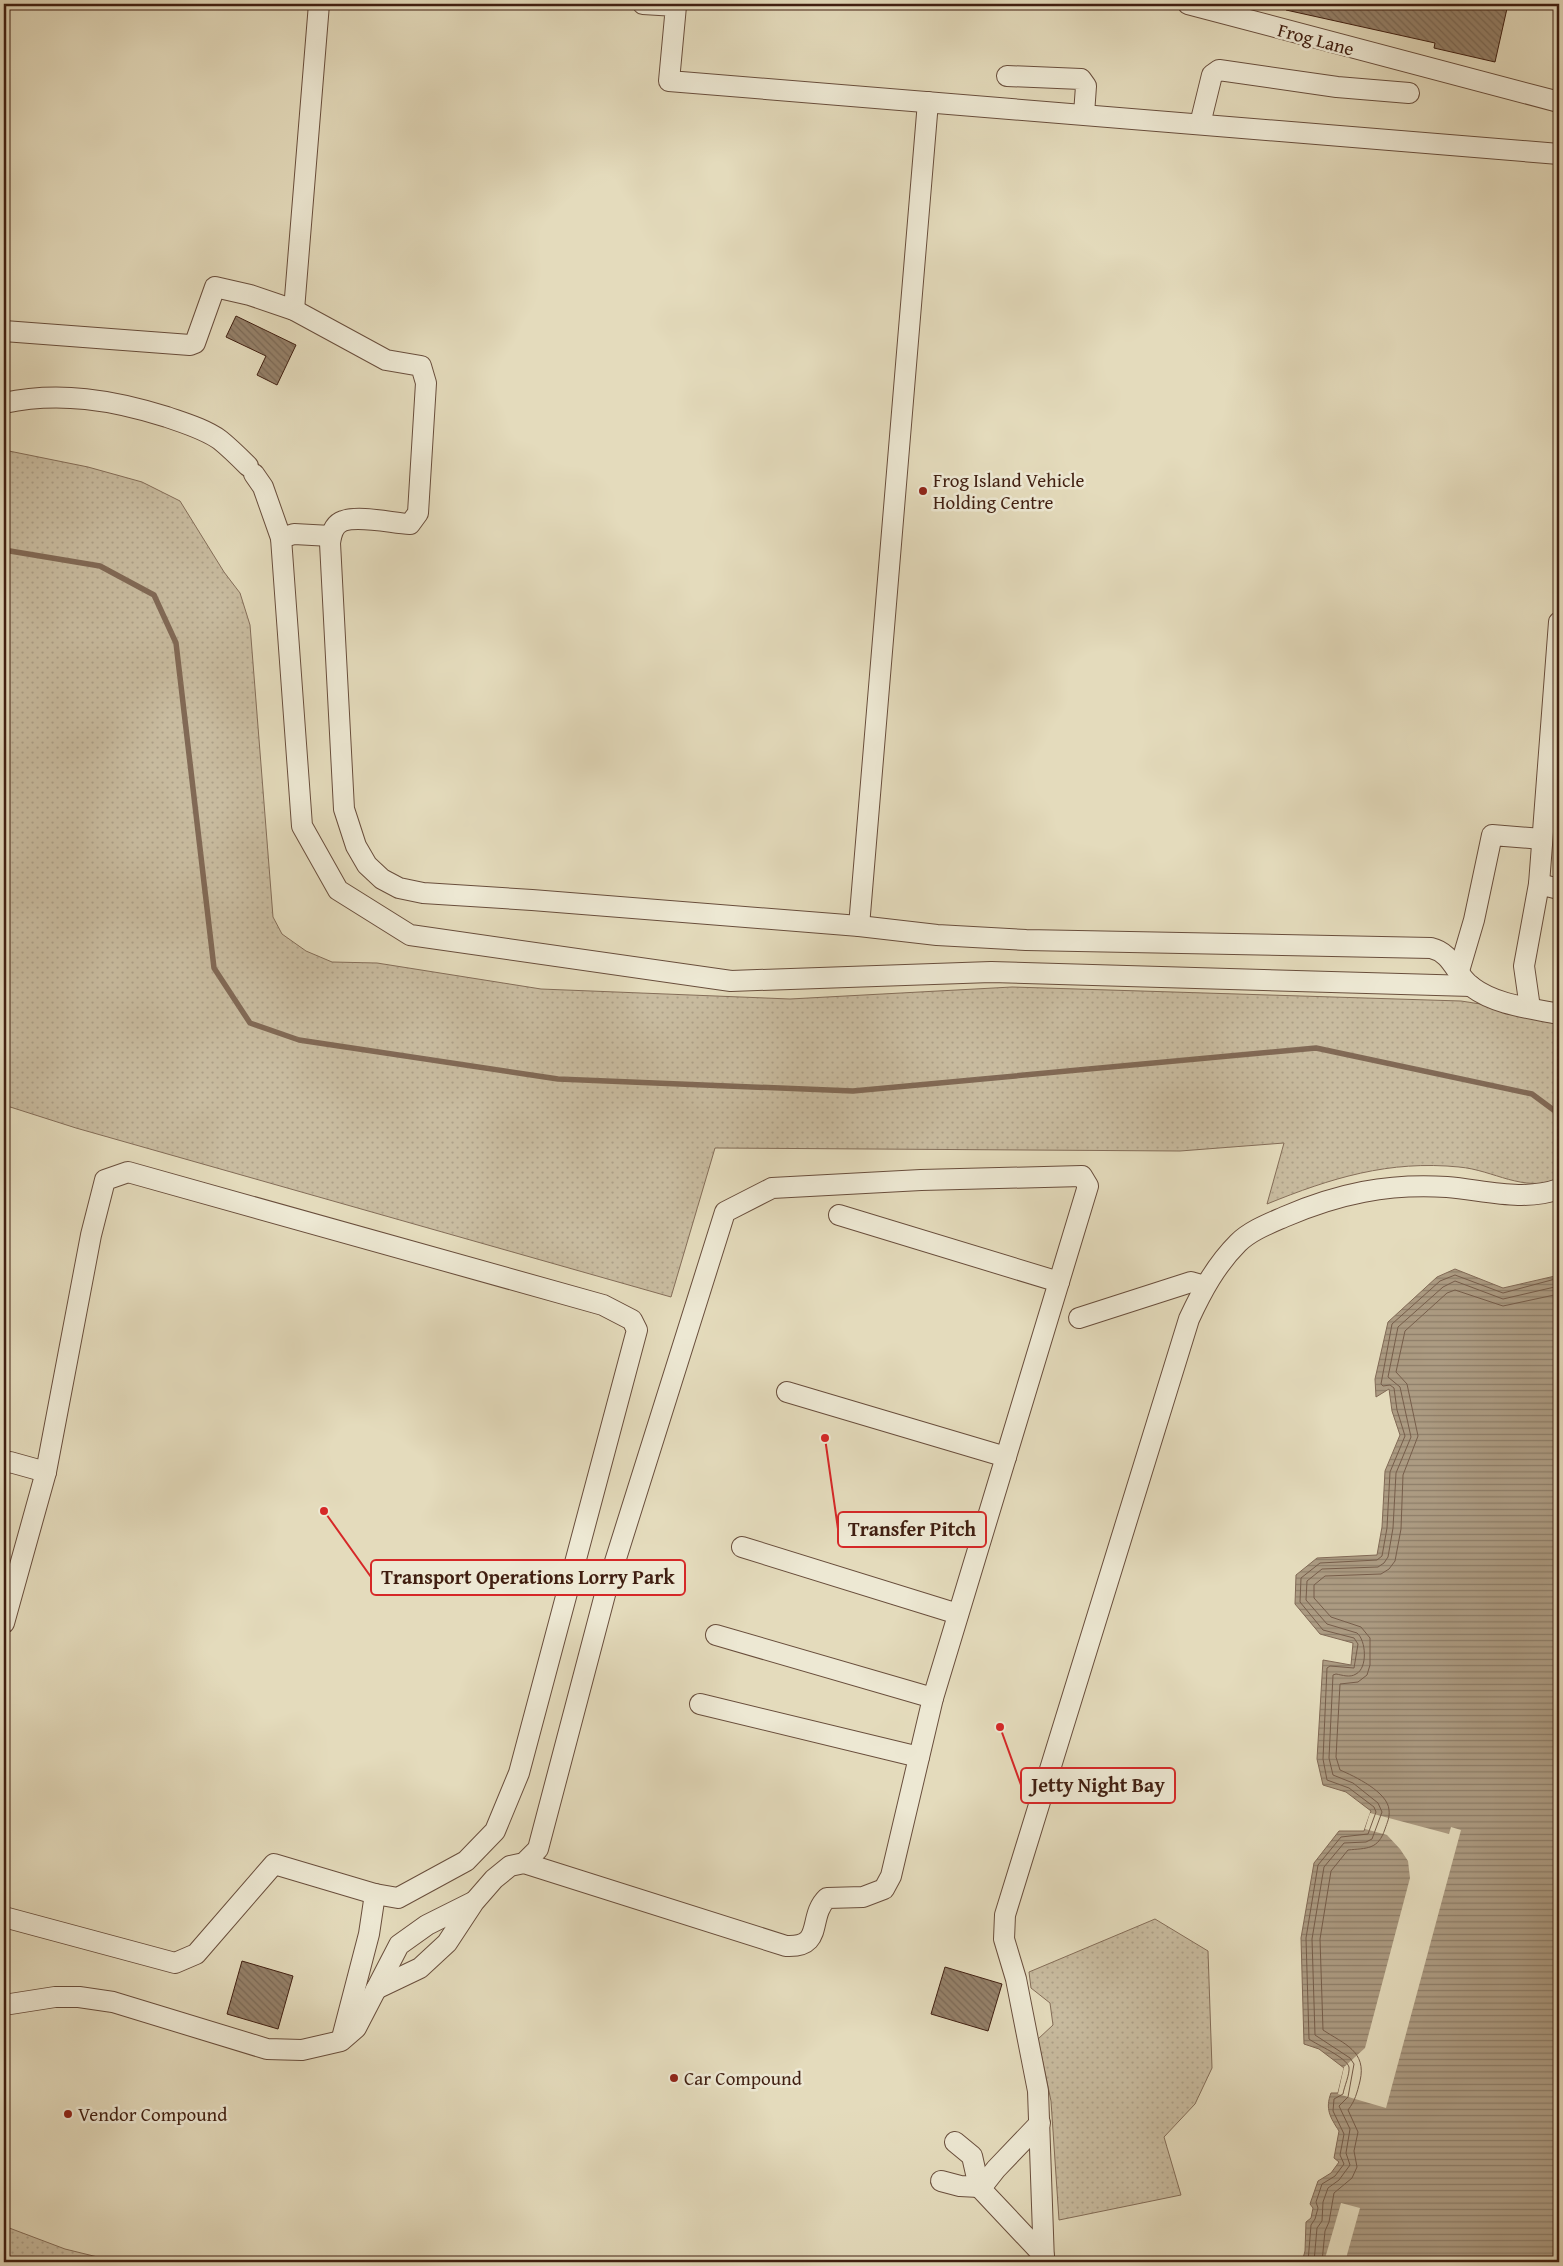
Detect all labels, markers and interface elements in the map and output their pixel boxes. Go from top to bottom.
street label: Frog Lane [1275,15,1357,63]
place label: Frog Island Vehicle Holding Centre [933,466,1085,516]
marker: Frog Island Vehicle Holding Centre [917,485,929,497]
callout: Transfer Pitch [838,1512,986,1547]
text: Transfer Pitch [848,1514,976,1543]
callout: Transport Operations Lorry Park [371,1560,685,1595]
text: Transport Operations Lorry Park [381,1562,675,1591]
callout: Jetty Night Bay [1021,1768,1175,1803]
text: Jetty Night Bay [1028,1770,1165,1799]
place label: Car Compound [684,2064,803,2092]
marker: Car Compound [668,2072,680,2084]
place label: Vendor Compound [78,2100,228,2128]
marker: Vendor Compound [62,2108,74,2120]

